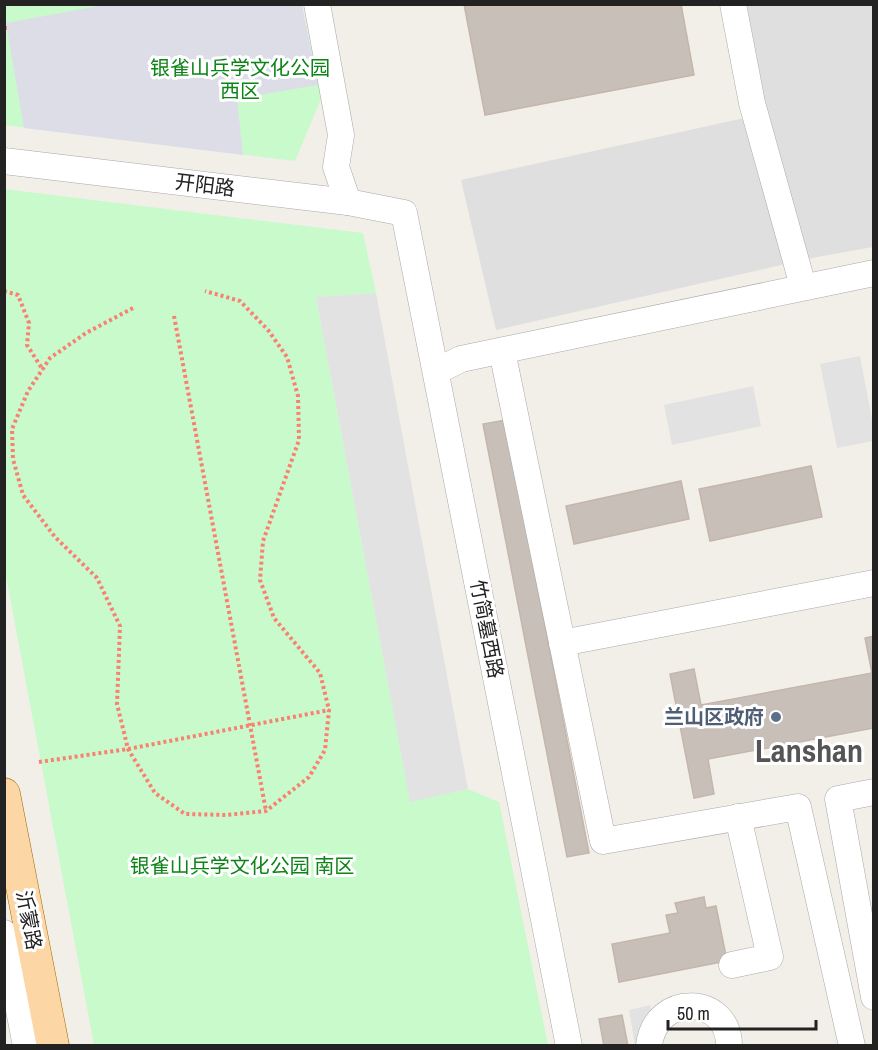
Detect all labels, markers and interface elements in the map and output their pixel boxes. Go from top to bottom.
park label: 银雀山兵学文化公园 西区 [150,54,330,104]
street label: 开阳路 [174,167,236,202]
street label: 竹简墓西路 [465,577,510,681]
place label: 兰山区政府 [664,703,764,730]
marker: 兰山区政府 [769,710,783,724]
district label: Lanshan [755,729,863,772]
park label: 银雀山兵学文化公园 南区 [130,852,354,879]
street label: 沂蒙路 [11,888,48,952]
scale bar [668,993,816,1031]
text: 50 m [677,1001,710,1026]

